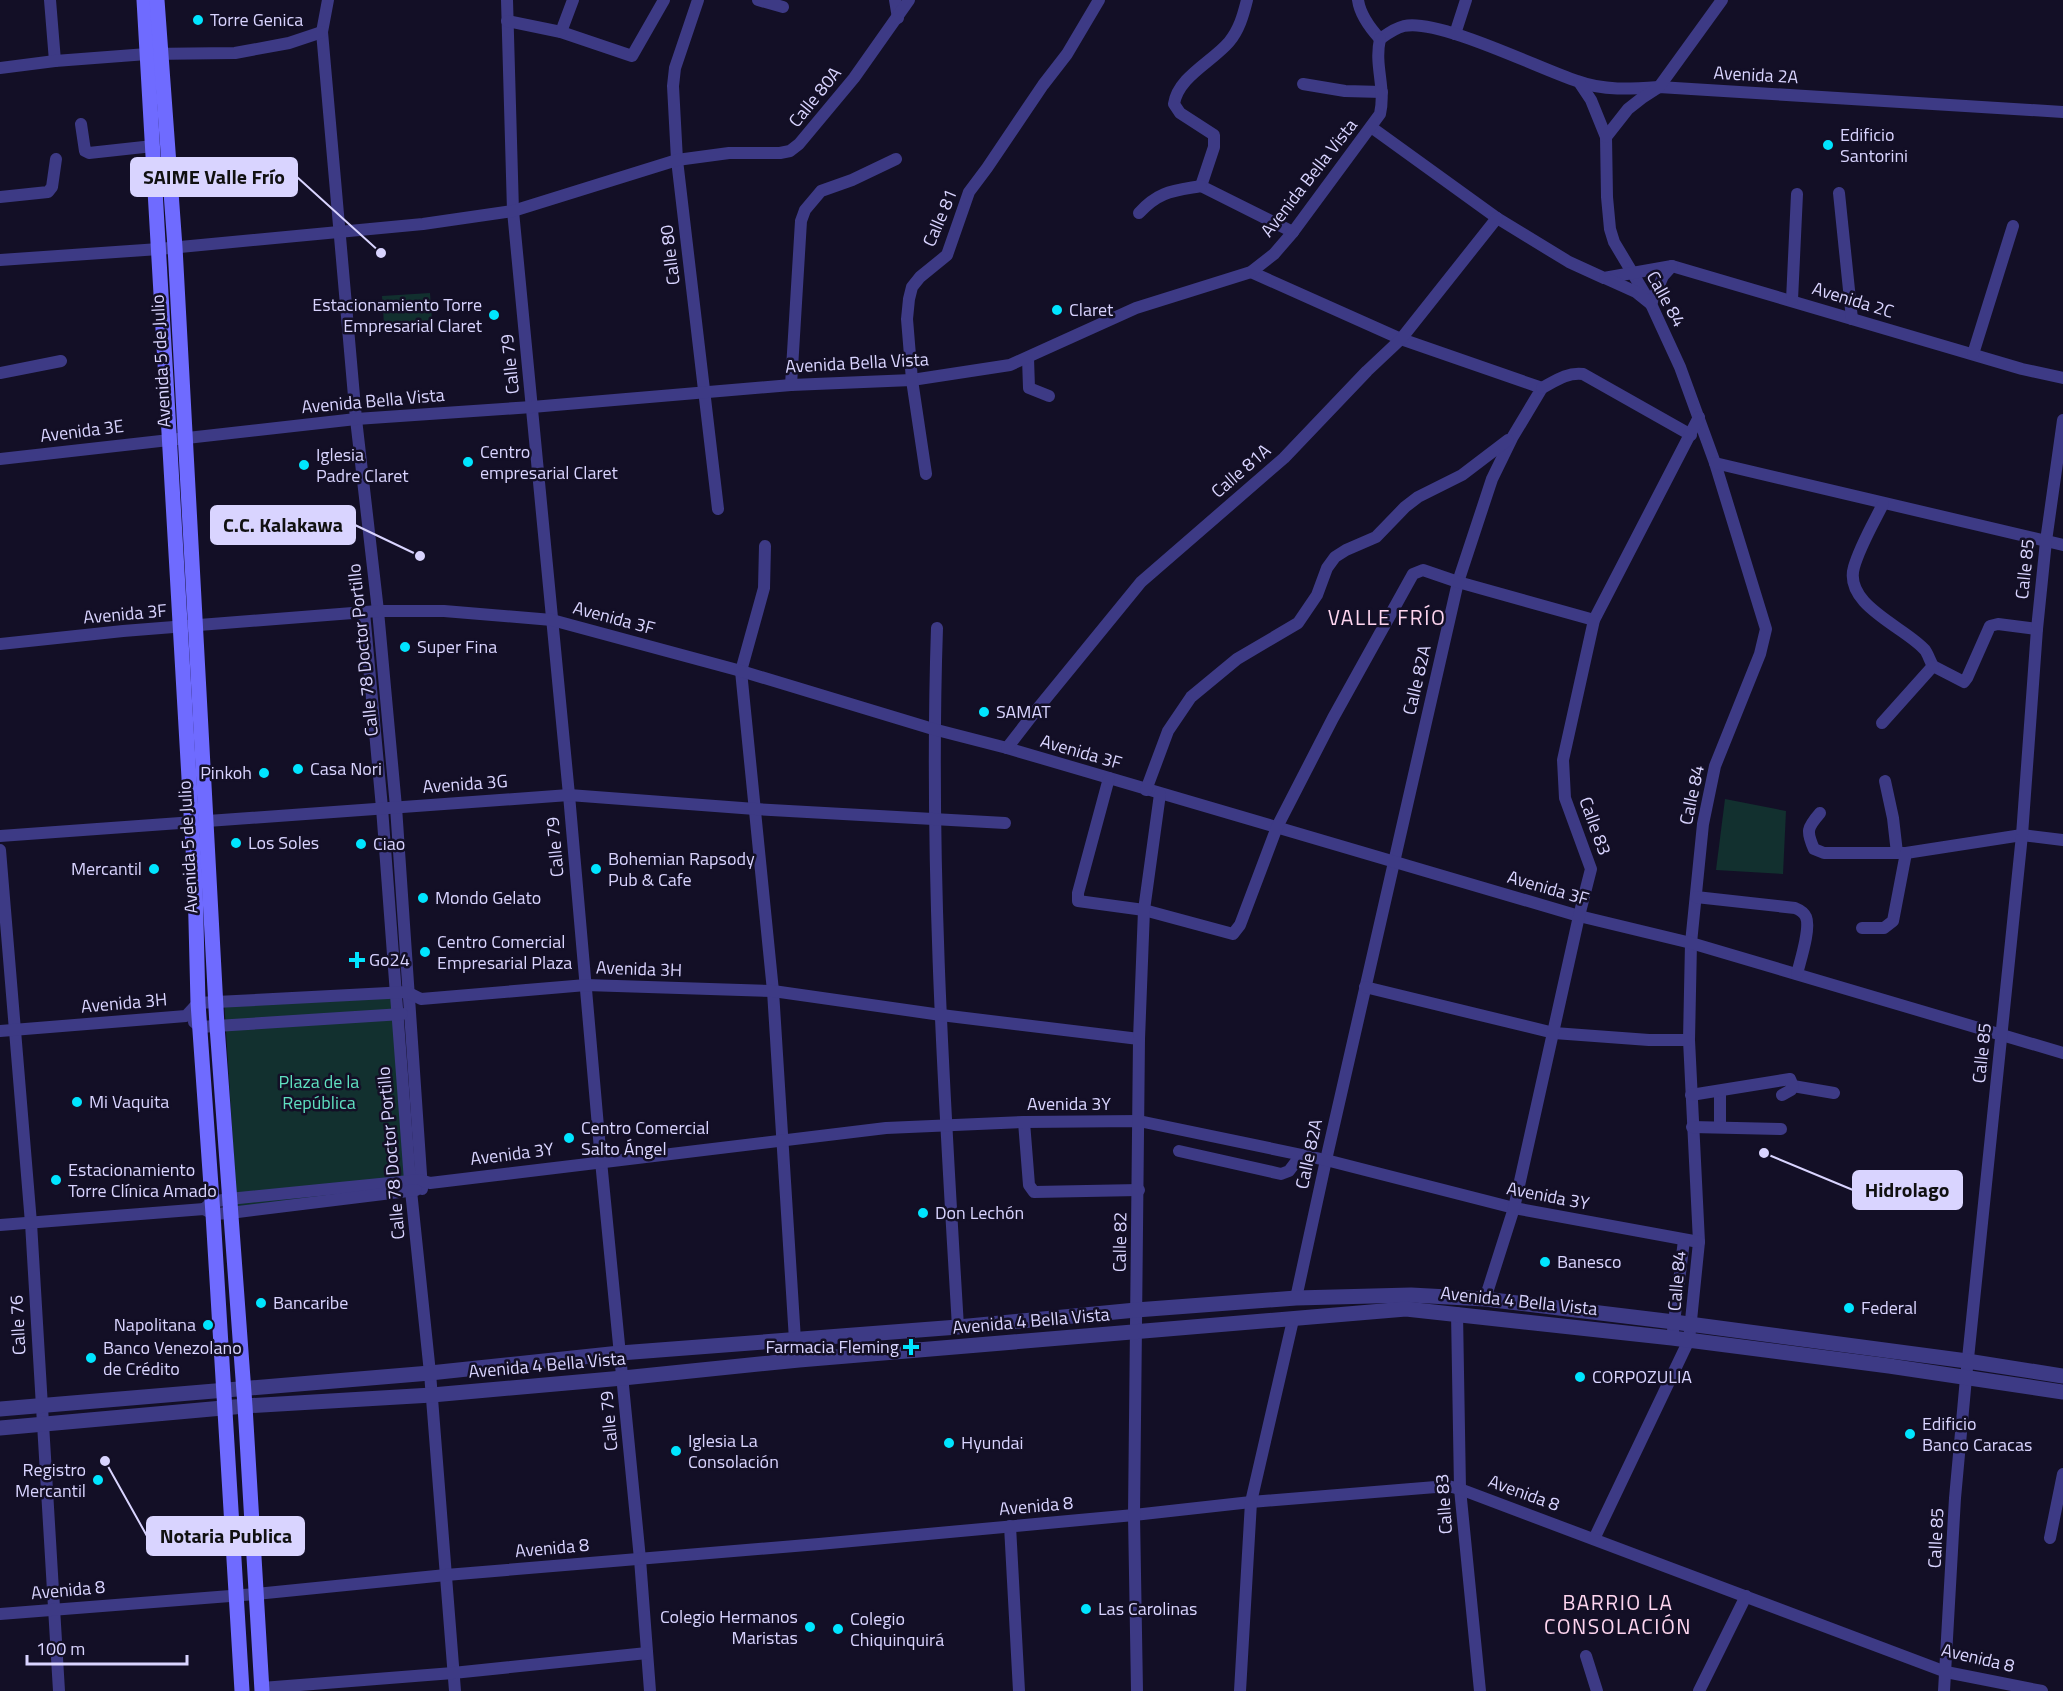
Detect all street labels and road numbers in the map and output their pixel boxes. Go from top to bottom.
street label: Avenida 2A [1713,59,1799,90]
street label: Calle 80A [782,60,848,133]
street label: Avenida Bella Vista [1254,113,1363,243]
street label: Calle 81 [915,185,964,251]
street label: Calle 80 [652,223,687,287]
street label: Calle 84 [1640,266,1693,332]
street label: Avenida 2C [1809,274,1897,325]
street label: Avenida 5 de Julio [144,294,177,428]
street label: Calle 79 [493,333,526,395]
street label: Avenida Bella Vista [785,345,929,380]
street label: Avenida Bella Vista [300,381,446,420]
street label: Avenida 3E [39,412,125,449]
street label: Calle 81A [1205,437,1277,504]
street label: Calle 85 [2008,538,2041,600]
street label: Calle 78 Doctor Portillo [340,562,385,738]
street label: Avenida 3F [570,594,658,641]
street label: Avenida 3F [82,596,168,631]
street label: Calle 82A [1395,642,1438,718]
street label: Avenida 3F [1037,727,1125,776]
street label: Calle 84 [1672,763,1711,827]
street label: Avenida 3G [421,767,508,800]
street label: Avenida 5 de Julio [171,780,204,914]
street label: Calle 83 [1572,793,1618,859]
street label: Calle 79 [538,816,571,878]
street label: Avenida 3F [1504,863,1592,912]
street label: Avenida 3H [595,954,683,983]
street label: Avenida 3H [80,985,168,1020]
street label: Calle 85 [1965,1022,1998,1084]
street label: Calle 78 Doctor Portillo [369,1065,412,1241]
street label: Avenida 3Y [1027,1090,1111,1117]
street label: Calle 82A [1288,1116,1329,1191]
street label: Avenida 3Y [469,1135,556,1172]
street label: Avenida 3Y [1504,1174,1592,1217]
street label: Calle 82 [1105,1212,1134,1272]
street label: Calle 84 [1660,1250,1693,1312]
street label: Avenida 4 Bella Vista [1439,1279,1599,1322]
street label: Calle 76 [2,1294,33,1356]
street label: Avenida 4 Bella Vista [951,1300,1111,1341]
street label: Avenida 4 Bella Vista [467,1344,627,1385]
street label: Calle 79 [592,1390,625,1452]
street label: Avenida 8 [1485,1467,1564,1518]
street label: Calle 83 [1428,1473,1459,1535]
street label: Avenida 8 [998,1489,1074,1522]
street label: Calle 85 [1920,1507,1951,1569]
street label: Avenida 8 [514,1531,590,1564]
street label: Avenida 8 [30,1573,106,1606]
street label: Avenida 8 [1939,1636,2017,1679]

